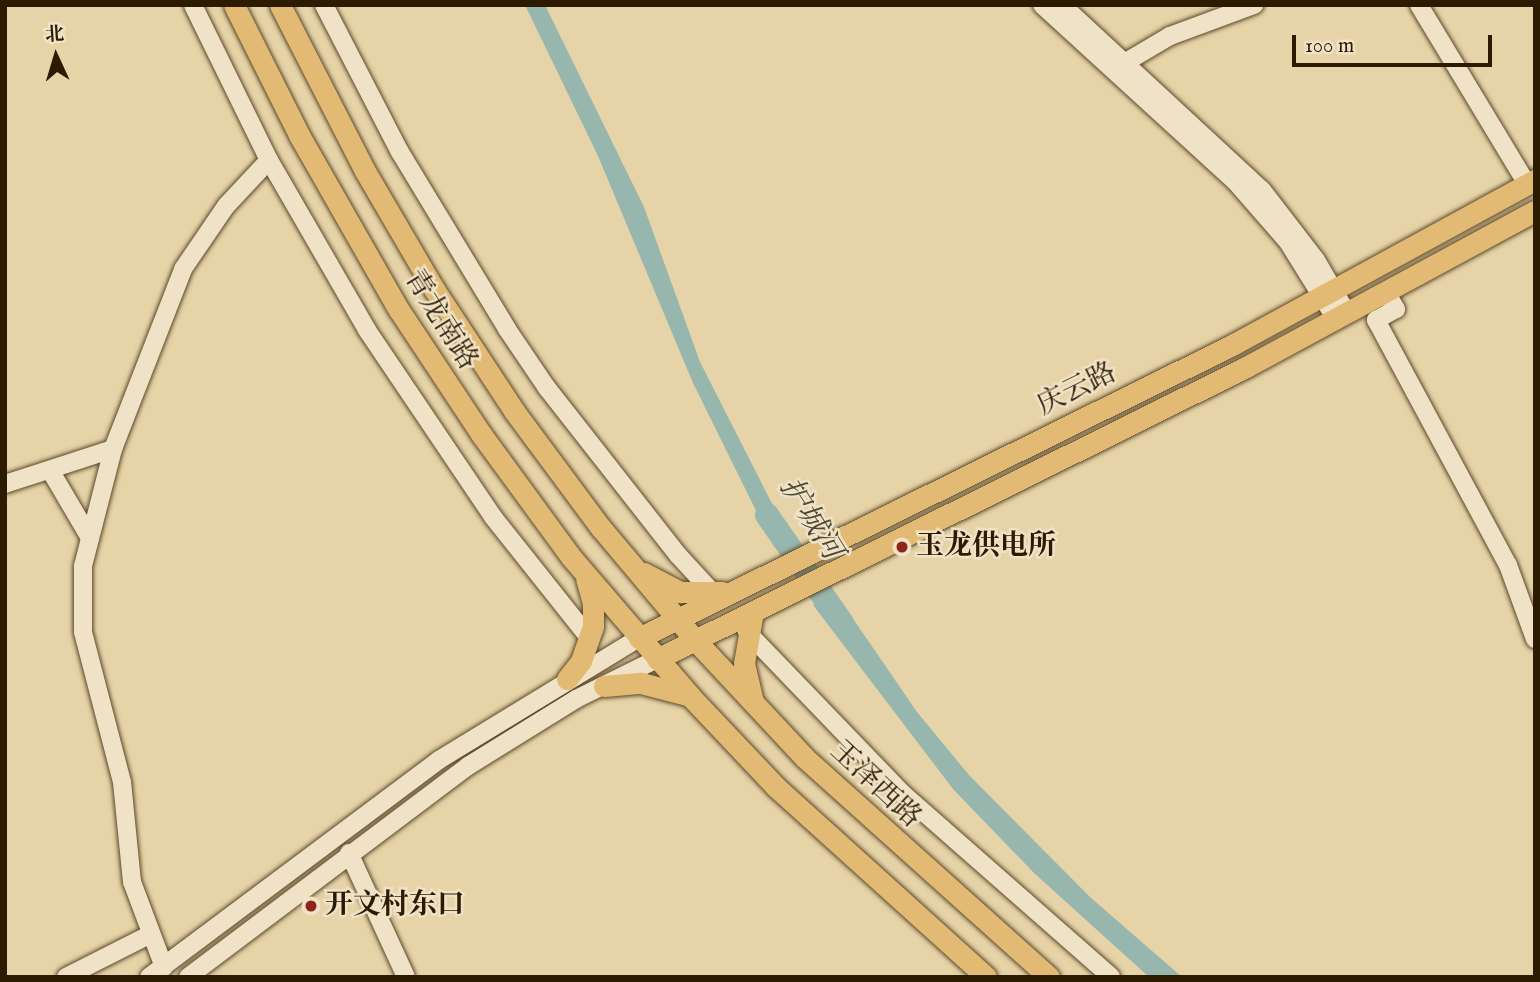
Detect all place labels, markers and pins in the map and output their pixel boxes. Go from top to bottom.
place label: 玉龙供电所 [916,530,1056,564]
marker: 玉龙供电所 [894,539,910,555]
place label: 开文村东口 [325,889,465,923]
marker: 开文村东口 [303,898,319,914]

